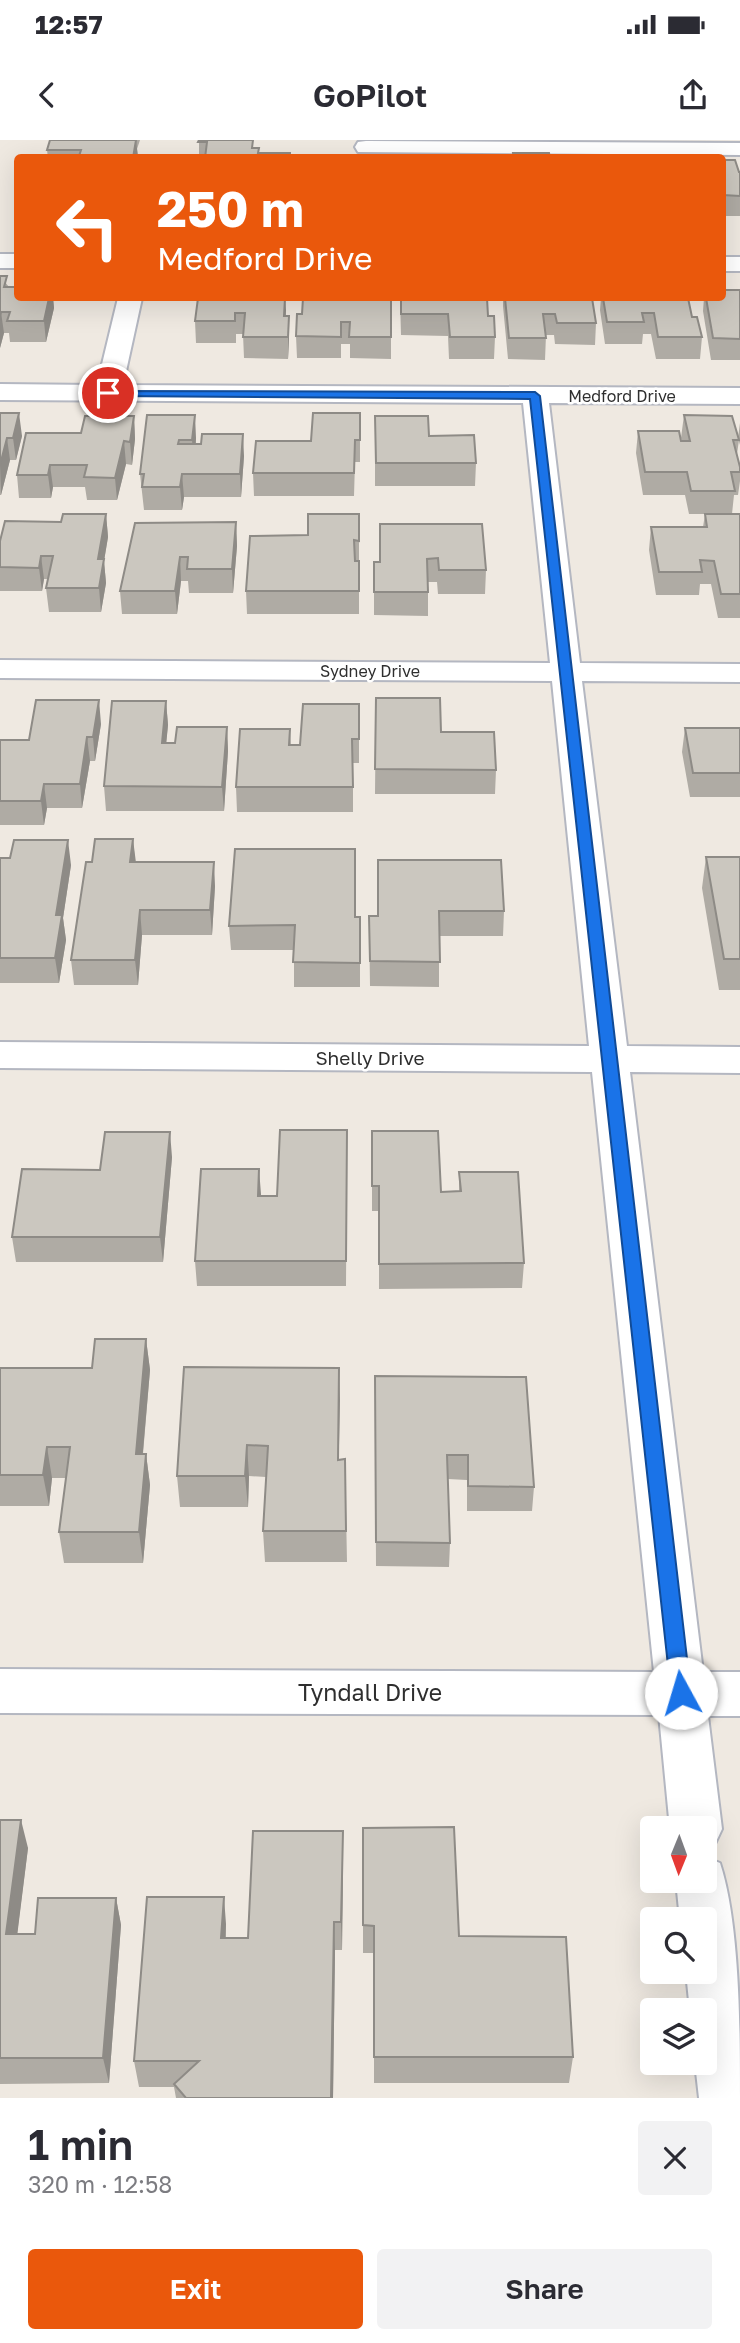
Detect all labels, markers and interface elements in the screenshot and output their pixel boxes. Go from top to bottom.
text: 12:57 [35,9,103,40]
icon: back [28,76,66,114]
text: GoPilot [313,76,427,114]
icon: share [674,76,712,114]
text: 250 m [157,179,304,238]
icon: left [42,182,133,273]
text: Medford Drive [157,239,372,277]
pin [78,363,138,423]
icon: arrive [89,374,127,412]
street label: Medford Drive [568,386,676,406]
street label: Sydney Drive [320,661,420,681]
street label: Shelly Drive [315,1046,425,1069]
position arrow [644,1656,718,1730]
street label: Tyndall Drive [298,1678,442,1706]
north arrow [640,1816,718,1894]
map controls [640,1816,717,2075]
button: search [640,1907,717,1984]
button: layers [640,1998,717,2075]
text: 1 min [28,2119,133,2169]
button: close [638,2121,712,2195]
text: 320 m · 12:58 [28,2170,172,2198]
button: Exit [28,2249,363,2329]
button: Share [377,2249,712,2329]

